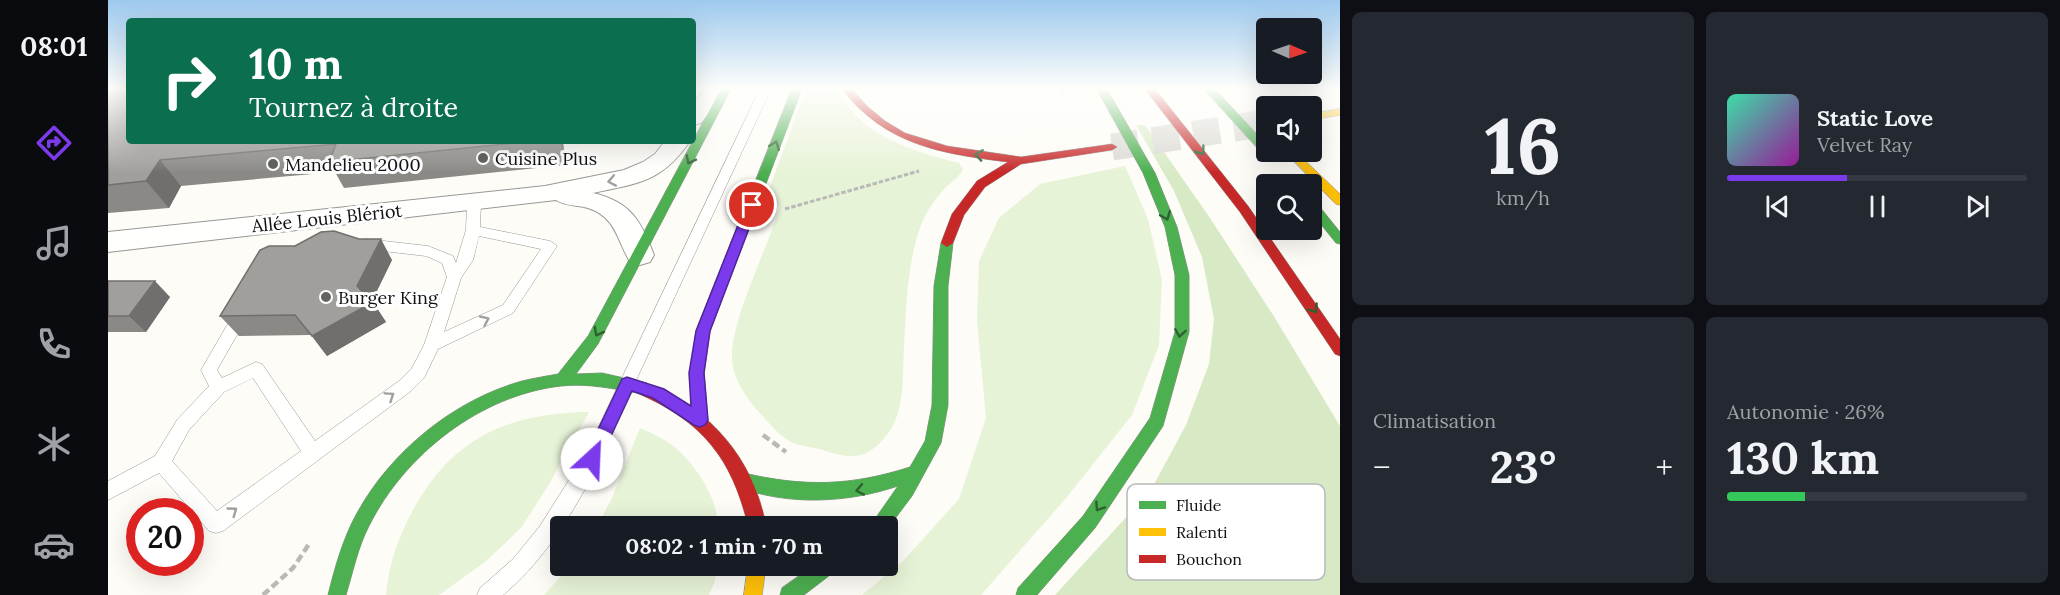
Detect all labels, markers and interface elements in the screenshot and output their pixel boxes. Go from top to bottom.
north arrow [1256,18,1322,84]
map controls [1256,18,1322,240]
text: 08:01 [20,29,88,63]
text: 10 m [249,37,342,91]
icon: right [150,42,228,120]
text: Tournez à droite [249,90,458,124]
button: sound [1256,96,1322,162]
text: 16 [1485,96,1561,195]
text: Static Love [1817,104,1933,132]
icon: directions [33,122,75,164]
text: Velvet Ray [1817,132,1912,157]
one-way arrow [768,141,781,151]
one-way arrow [1193,144,1204,155]
place label: Cuisine Plus [495,147,597,170]
one-way arrow [975,150,984,162]
marker: Cuisine Plus [476,151,490,165]
place label: Mandelieu 2000 [285,153,421,176]
one-way arrow [686,154,697,165]
marker: Mandelieu 2000 [266,157,280,171]
one-way arrow [608,174,618,187]
button: search [1256,174,1322,240]
pin [726,179,777,230]
text: km/h [1496,185,1550,210]
icon: arrive [735,188,768,221]
icon: previous [1761,190,1794,223]
icon: pause [1861,190,1894,223]
icon: next [1961,190,1994,223]
street label: Allée Louis Blériot [250,199,403,237]
one-way arrow [1159,210,1171,221]
icon: music [33,222,75,264]
place label: Burger King [338,286,439,309]
marker: Burger King [319,290,333,304]
one-way arrow [1307,303,1318,314]
one-way arrow [478,315,489,327]
icon: phone [33,323,75,365]
one-way arrow [594,326,605,336]
one-way arrow [1175,328,1187,338]
one-way arrow [384,392,395,403]
text: Autonomie · 26% [1727,399,1884,424]
text: Climatisation [1373,408,1496,433]
icon: climate [33,423,75,465]
position arrow [560,427,624,491]
text: 130 km [1727,429,1879,486]
text: 23° [1490,438,1556,495]
text: − [1373,446,1391,488]
text: + [1655,446,1673,488]
one-way arrow [855,483,865,496]
legend [1127,484,1325,580]
text: Fluide [1176,495,1222,515]
speed limit sign: 20 [126,498,204,576]
one-way arrow [1095,500,1106,511]
one-way arrow [227,507,238,518]
text: Ralenti [1176,522,1228,542]
icon: car [33,524,75,566]
text: 08:02 · 1 min · 70 m [625,532,823,560]
text: Bouchon [1176,549,1242,569]

